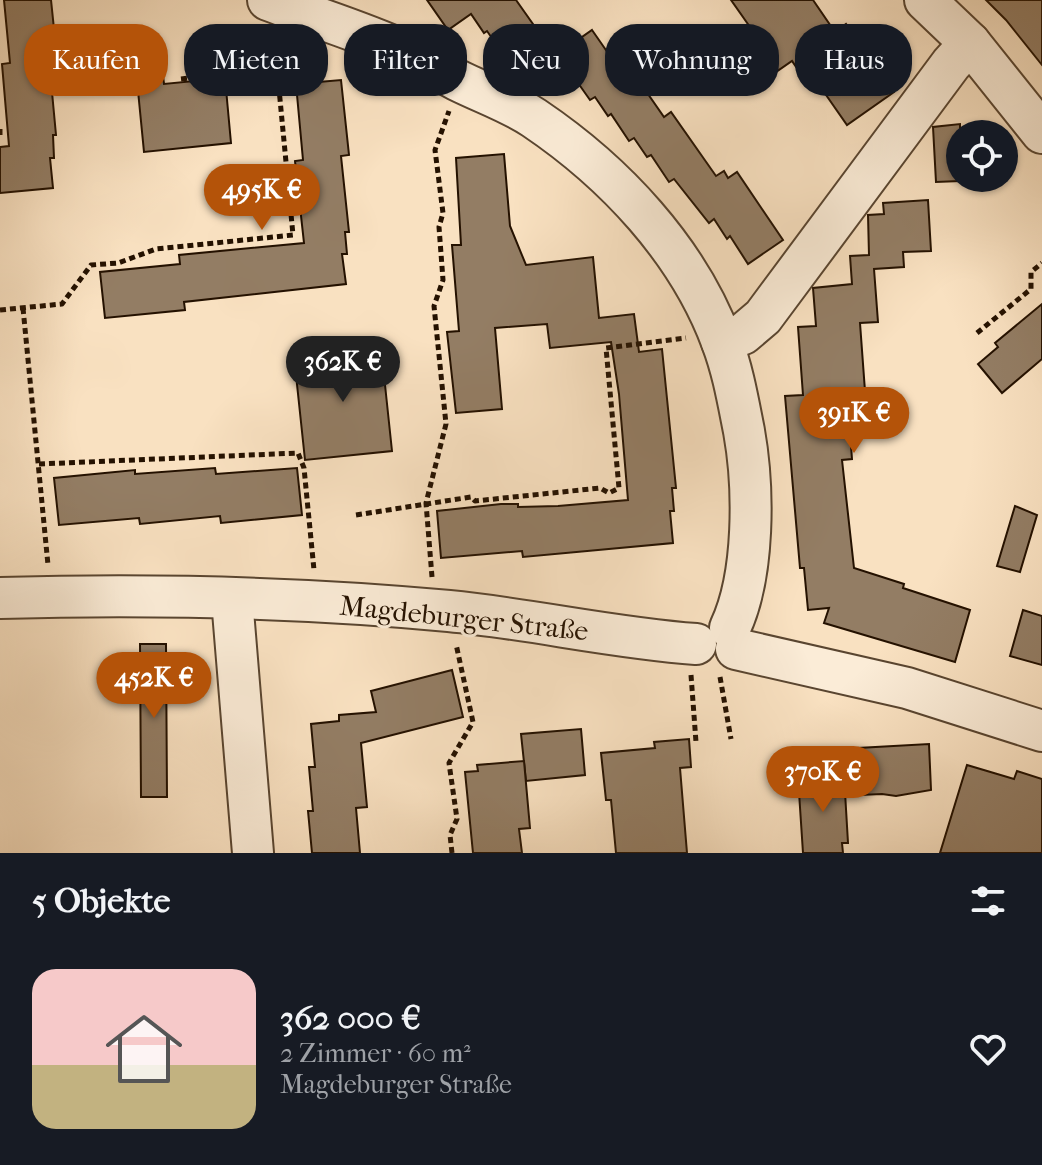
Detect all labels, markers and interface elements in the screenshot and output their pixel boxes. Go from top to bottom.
chip: Kaufen [24,24,168,96]
chip: Mieten [184,24,328,96]
chip: Filter [344,24,467,96]
chip: Neu [483,24,589,96]
chip: Wohnung [605,24,779,96]
chip: Haus [795,24,912,96]
map controls [946,120,1018,192]
button: locate [946,120,1018,192]
pin: 495K € [197,164,327,232]
text: 495K € [222,174,302,205]
pin: 362K € [278,336,408,404]
text: 362K € [304,346,382,377]
pin: 391K € [789,387,919,455]
text: 391K € [817,397,891,428]
street label: Magdeburger Straße [338,589,590,647]
pin: 452K € [89,652,219,720]
text: 452K € [114,662,194,693]
pin: 370K € [758,746,888,814]
text: 370K € [784,756,862,787]
icon: filters [966,879,1010,923]
text: 5 Objekte [32,881,170,921]
text: 362 000 € [280,998,421,1038]
icon: home [96,1001,192,1097]
icon: heart [966,1027,1010,1071]
text: 2 Zimmer · 60 m² [280,1038,471,1069]
text: Magdeburger Straße [280,1069,512,1100]

